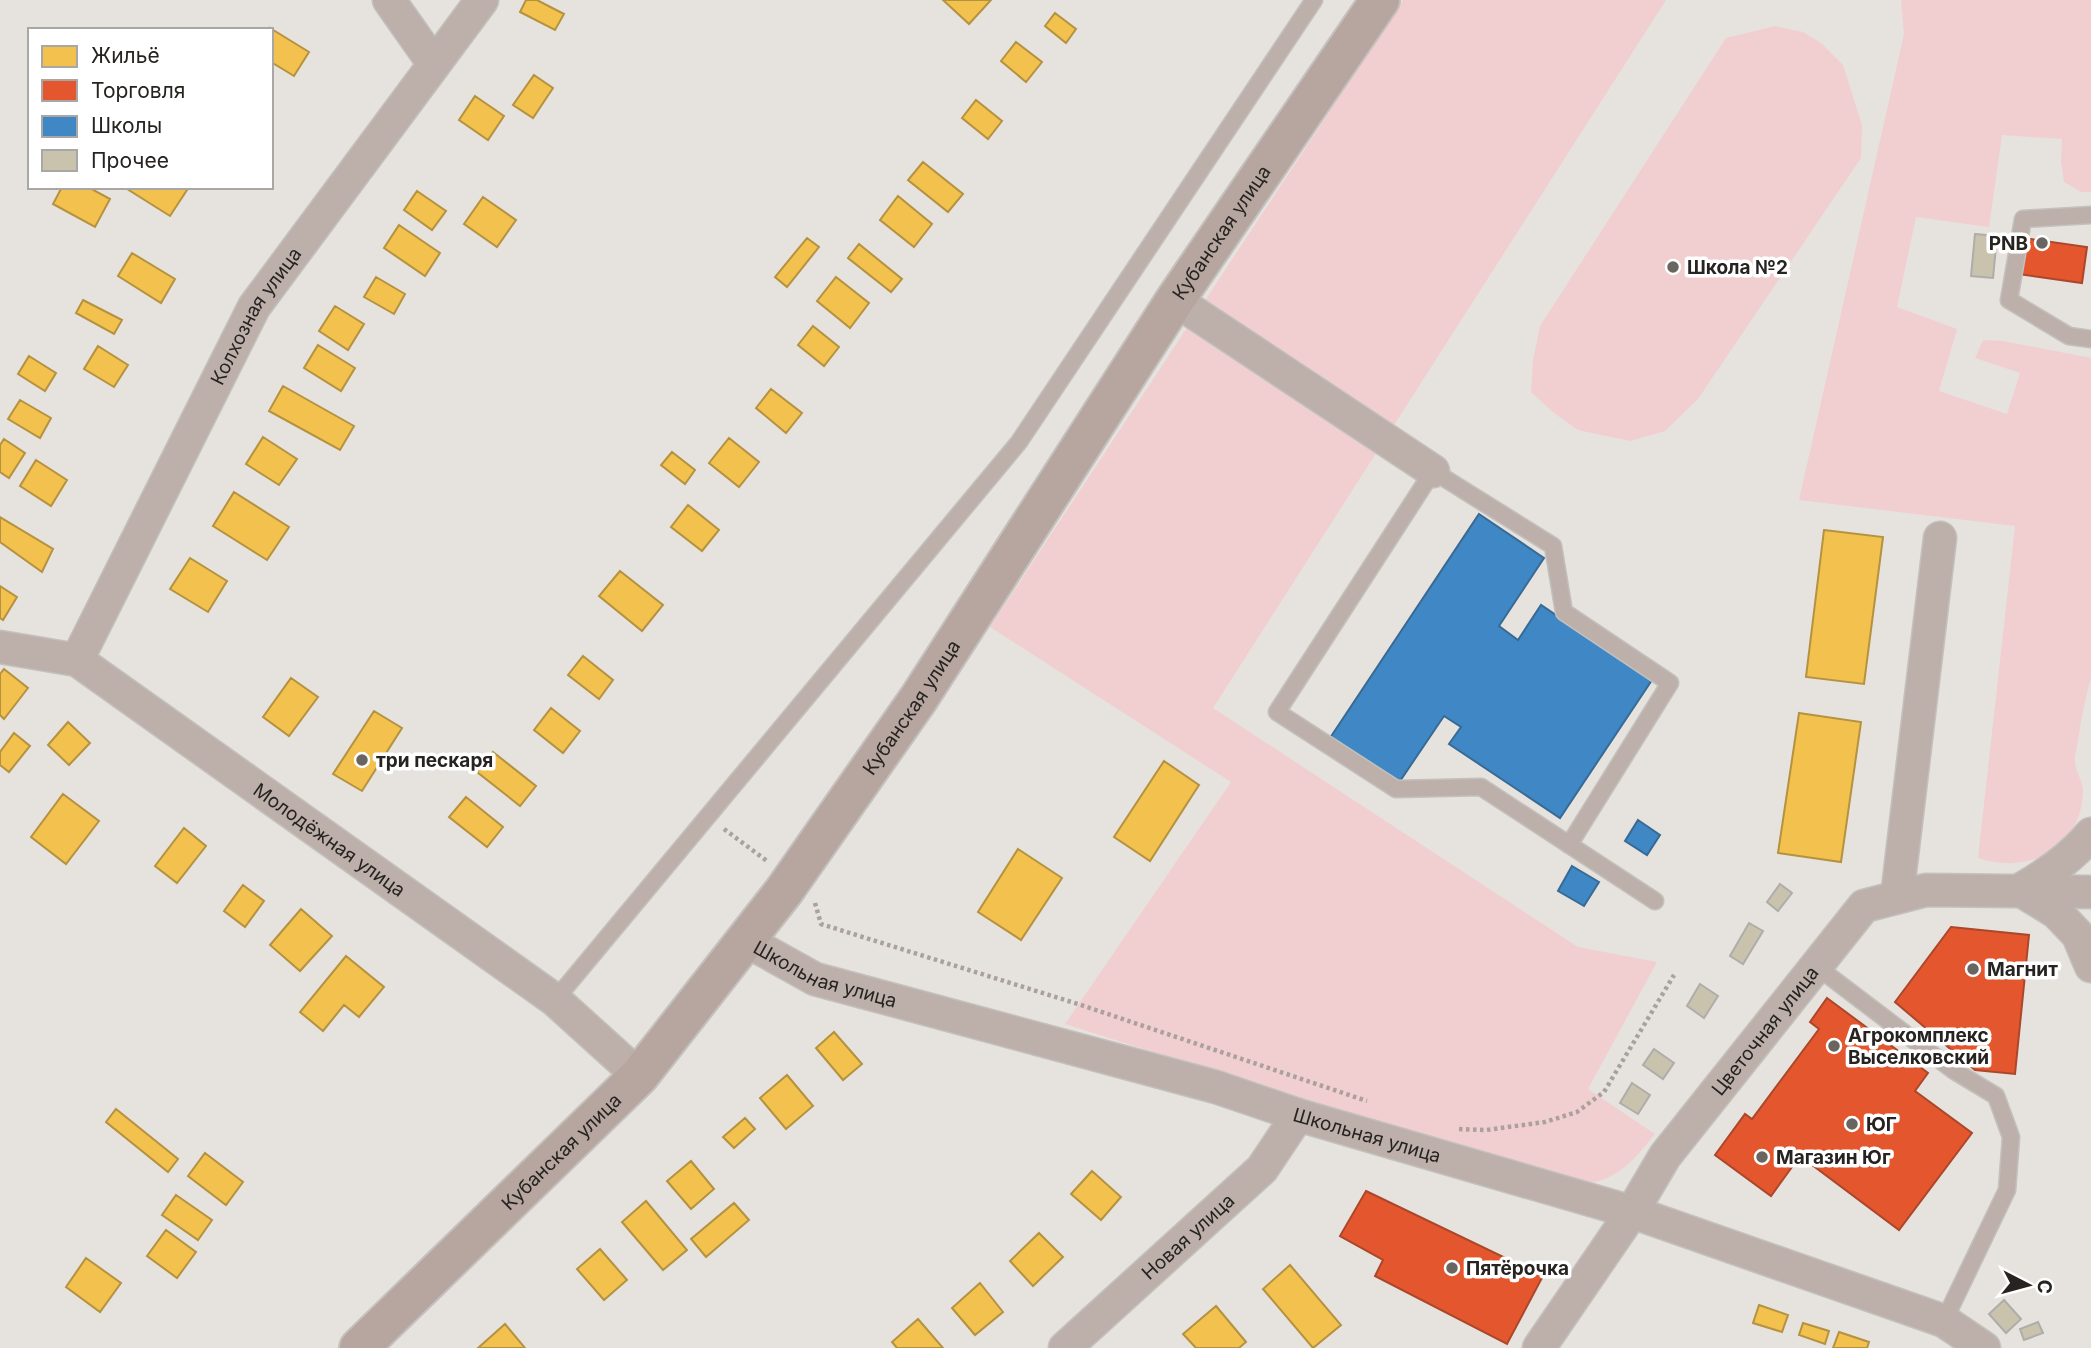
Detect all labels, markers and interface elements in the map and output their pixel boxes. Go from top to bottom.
legend [28,28,273,189]
text: Жильё [91,43,160,68]
text: Торговля [91,78,185,103]
text: Школы [91,113,162,138]
text: Прочее [91,148,169,173]
street label: Кубанская улица [1167,161,1275,304]
place label: PNB [1989,232,2028,255]
marker: PNB [2034,235,2050,251]
street label: Колхозная улица [205,243,306,388]
place label: Школа №2 [1687,256,1788,279]
marker: Школа №2 [1665,259,1681,275]
street label: Кубанская улица [858,636,965,779]
place label: три пескаря [376,749,493,772]
marker: три пескаря [354,752,370,768]
street label: Молодёжная улица [249,778,410,901]
street label: Школьная улица [749,936,899,1012]
place label: Магнит [1987,958,2058,981]
street label: Цветочная улица [1706,961,1823,1100]
marker: Магнит [1965,961,1981,977]
place label: Агрокомплекс Выселковский [1848,1024,1989,1069]
marker: Агрокомплекс Выселковский [1826,1038,1842,1054]
street label: Кубанская улица [497,1088,626,1215]
street label: Школьная улица [1290,1103,1444,1167]
place label: ЮГ [1866,1113,1897,1136]
marker: ЮГ [1844,1116,1860,1132]
place label: Магазин Юг [1776,1146,1891,1169]
marker: Магазин Юг [1754,1149,1770,1165]
street label: Новая улица [1137,1189,1239,1284]
north arrow [1993,1250,2063,1320]
place label: Пятёрочка [1466,1257,1569,1280]
marker: Пятёрочка [1444,1260,1460,1276]
text: С [2032,1279,2057,1295]

